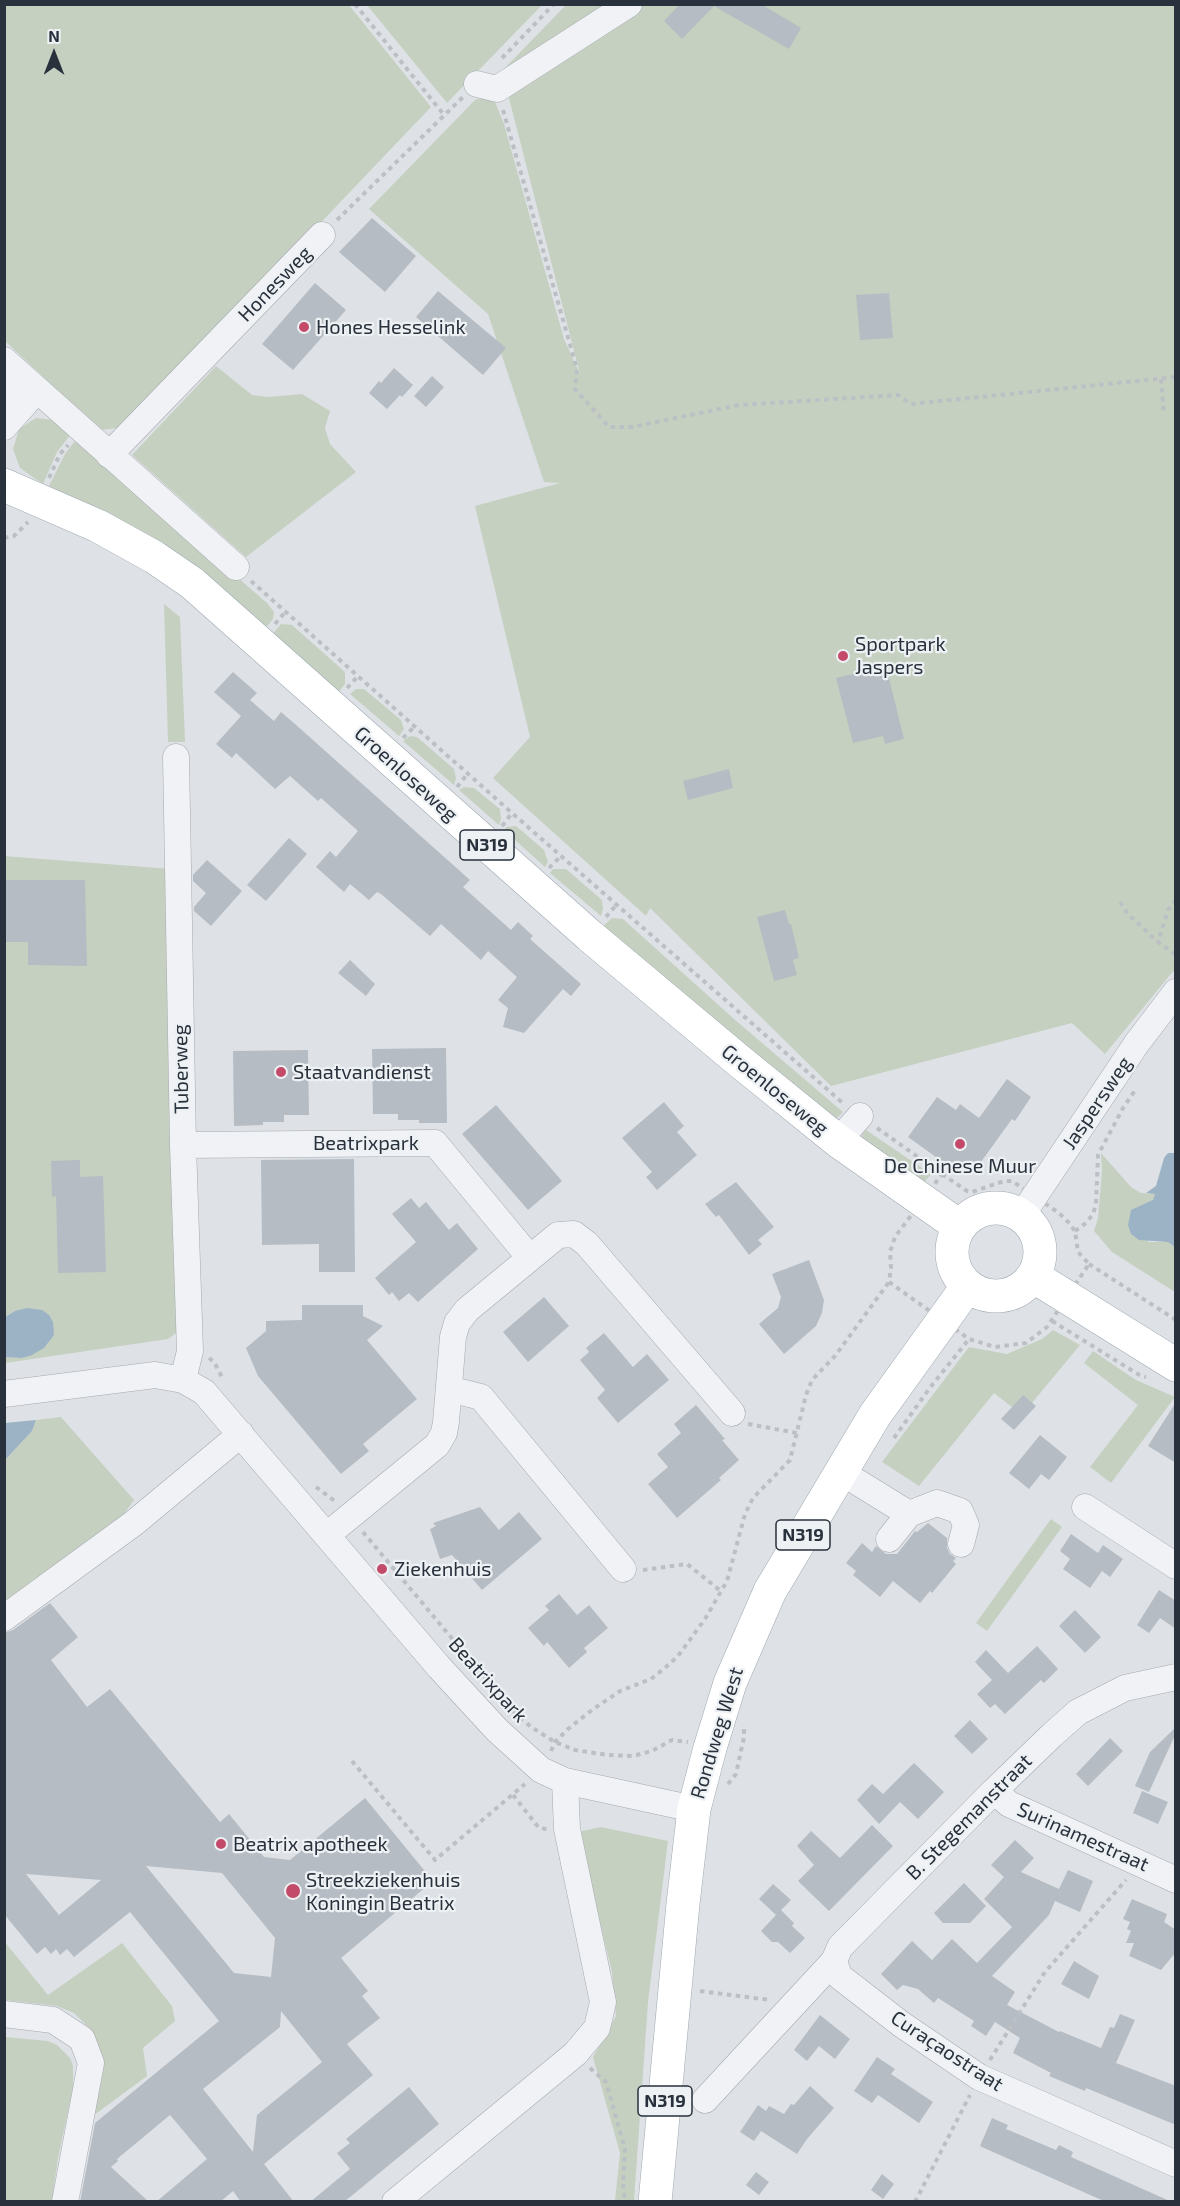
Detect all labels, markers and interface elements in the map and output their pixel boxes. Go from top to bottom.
north arrow [24,24,84,84]
text: N [48,26,60,45]
street label: Honesweg [233,241,317,327]
place label: Hones Hesselink [316,315,466,339]
marker: Hones Hesselink [297,320,311,334]
place label: Sportpark Jaspers [855,632,946,679]
marker: Sportpark Jaspers [836,649,850,663]
street label: Groenloseweg [349,721,463,827]
road number: N319 [460,830,514,860]
street label: Tuberweg [168,1024,194,1114]
street label: Groenloseweg [717,1040,833,1140]
street label: Jaspersweg [1057,1052,1137,1154]
place label: Staatvandienst [293,1060,431,1084]
marker: Staatvandienst [274,1065,288,1079]
street label: Beatrixpark [313,1131,419,1155]
marker: De Chinese Muur [953,1137,967,1151]
place label: De Chinese Muur [884,1154,1036,1178]
road number: N319 [776,1520,830,1550]
place label: Ziekenhuis [394,1557,491,1581]
marker: Ziekenhuis [375,1562,389,1576]
street label: Beatrixpark [444,1633,532,1727]
street label: Rondweg West [686,1664,748,1802]
street label: B. Stegemanstraat [901,1749,1037,1885]
street label: Surinamestraat [1013,1797,1153,1877]
place label: Beatrix apotheek [233,1832,388,1856]
marker: Beatrix apotheek [214,1837,228,1851]
place label: Streekziekenhuis Koningin Beatrix [306,1868,460,1915]
marker: Streekziekenhuis Koningin Beatrix [284,1882,302,1900]
street label: Curaçaostraat [886,2006,1008,2096]
road number: N319 [638,2086,692,2116]

